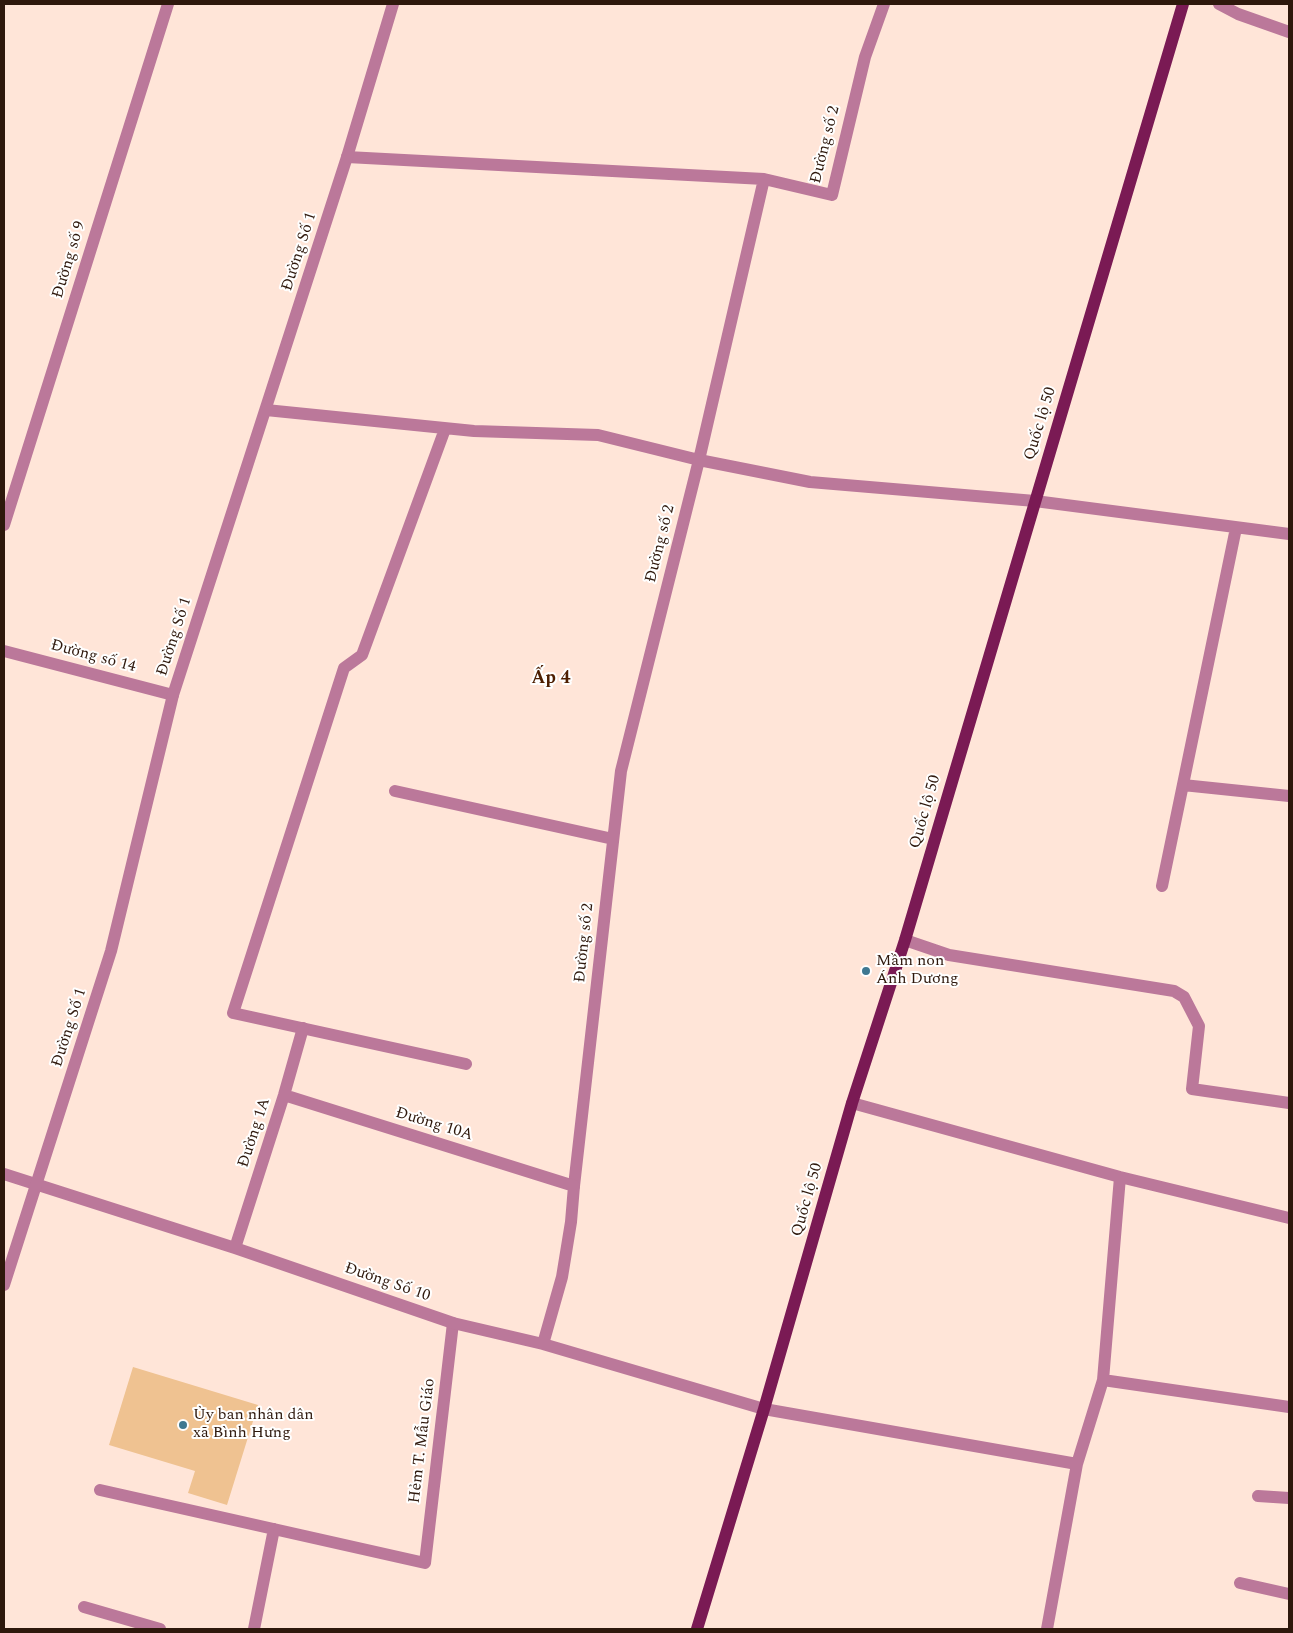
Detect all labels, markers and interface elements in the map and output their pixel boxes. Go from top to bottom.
street label: Đường số 2 [807,104,845,186]
street label: Đường Số 1 [278,210,322,294]
street label: Đường số 9 [49,219,91,301]
street label: Quốc lộ 50 [1021,385,1061,463]
street label: Đường số 2 [642,503,680,585]
street label: Đường Số 1 [153,595,197,679]
street label: Đường số 14 [48,636,138,678]
district label: Ấp 4 [531,668,571,690]
street label: Quốc lộ 50 [906,773,946,851]
street label: Đường số 2 [571,902,599,984]
place label: Mầm non Ánh Dương [876,952,959,990]
marker: Mầm non Ánh Dương [860,965,872,977]
street label: Đường Số 1 [48,986,92,1070]
street label: Đường 1A [235,1096,275,1170]
street label: Đường 10A [393,1104,475,1146]
street label: Quốc lộ 50 [788,1161,828,1239]
street label: Đường Số 10 [342,1259,432,1307]
street label: Hẻm T. Mẫu Giáo [406,1377,440,1505]
place label: Ủy ban nhân dân xã Bình Hưng [193,1406,314,1444]
marker: Ủy ban nhân dân xã Bình Hưng [177,1419,189,1431]

